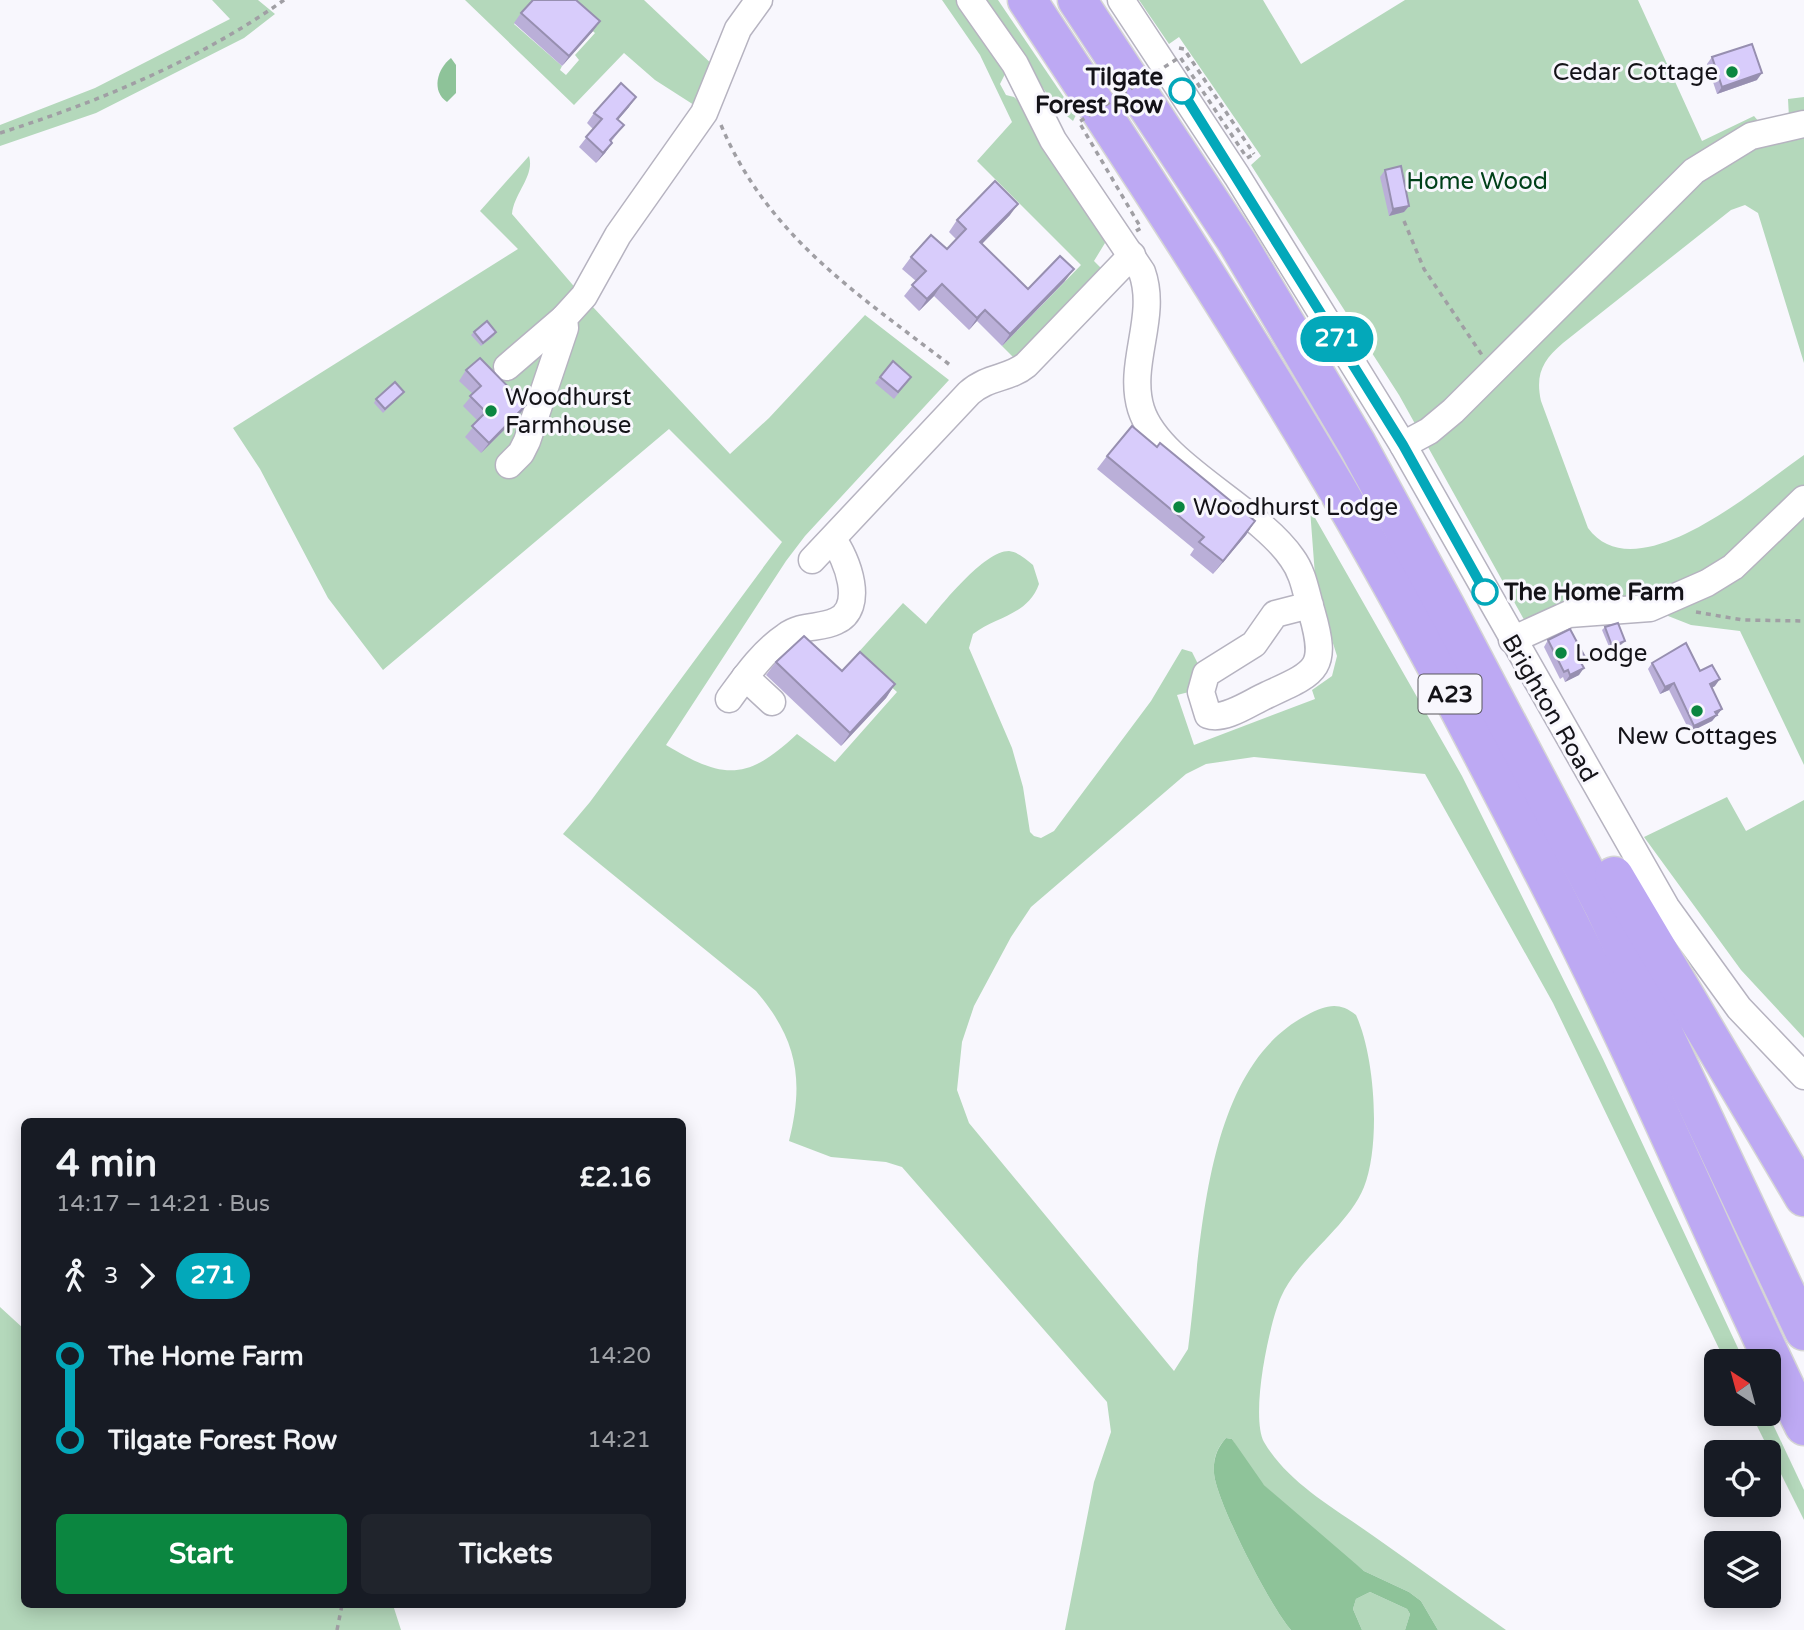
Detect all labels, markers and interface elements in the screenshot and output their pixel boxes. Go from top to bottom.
place label: Cedar Cottage [1553,58,1718,87]
place label: Tilgate Forest Row [1035,63,1163,120]
marker: Cedar Cottage [1724,64,1740,80]
marker: Tilgate Forest Row [1169,78,1195,104]
park label: Home Wood [1406,167,1548,196]
line badge: 271 [1297,316,1377,362]
text: 271 [1314,324,1360,353]
place label: Woodhurst Farmhouse [505,383,631,440]
marker: Woodhurst Farmhouse [483,403,499,419]
place label: Woodhurst Lodge [1193,493,1398,522]
marker: Woodhurst Lodge [1171,499,1187,515]
place label: The Home Farm [1503,578,1685,607]
marker: The Home Farm [1472,579,1498,605]
street label: Brighton Road [1496,629,1604,787]
place label: Lodge [1575,639,1647,668]
marker: Lodge [1553,645,1569,661]
road number: A23 [1418,674,1482,714]
marker: New Cottages [1689,703,1705,719]
place label: New Cottages [1617,722,1777,751]
text: 4 min [56,1141,157,1187]
text: £2.16 [580,1162,651,1193]
text: 14:17 – 14:21 · Bus [56,1190,270,1218]
icon: walk [56,1257,94,1295]
icon: forward [128,1257,166,1295]
text: 271 [190,1261,236,1290]
text: 3 [104,1262,118,1290]
text: The Home Farm [108,1341,304,1372]
text: 14:20 [587,1342,651,1370]
north arrow [1704,1349,1782,1426]
map controls [1704,1349,1781,1608]
text: Tilgate Forest Row [108,1425,337,1456]
text: 14:21 [587,1426,651,1454]
button: locate [1704,1440,1781,1517]
button: Start [56,1514,347,1594]
button: Tickets [361,1514,651,1594]
button: layers [1704,1531,1781,1608]

